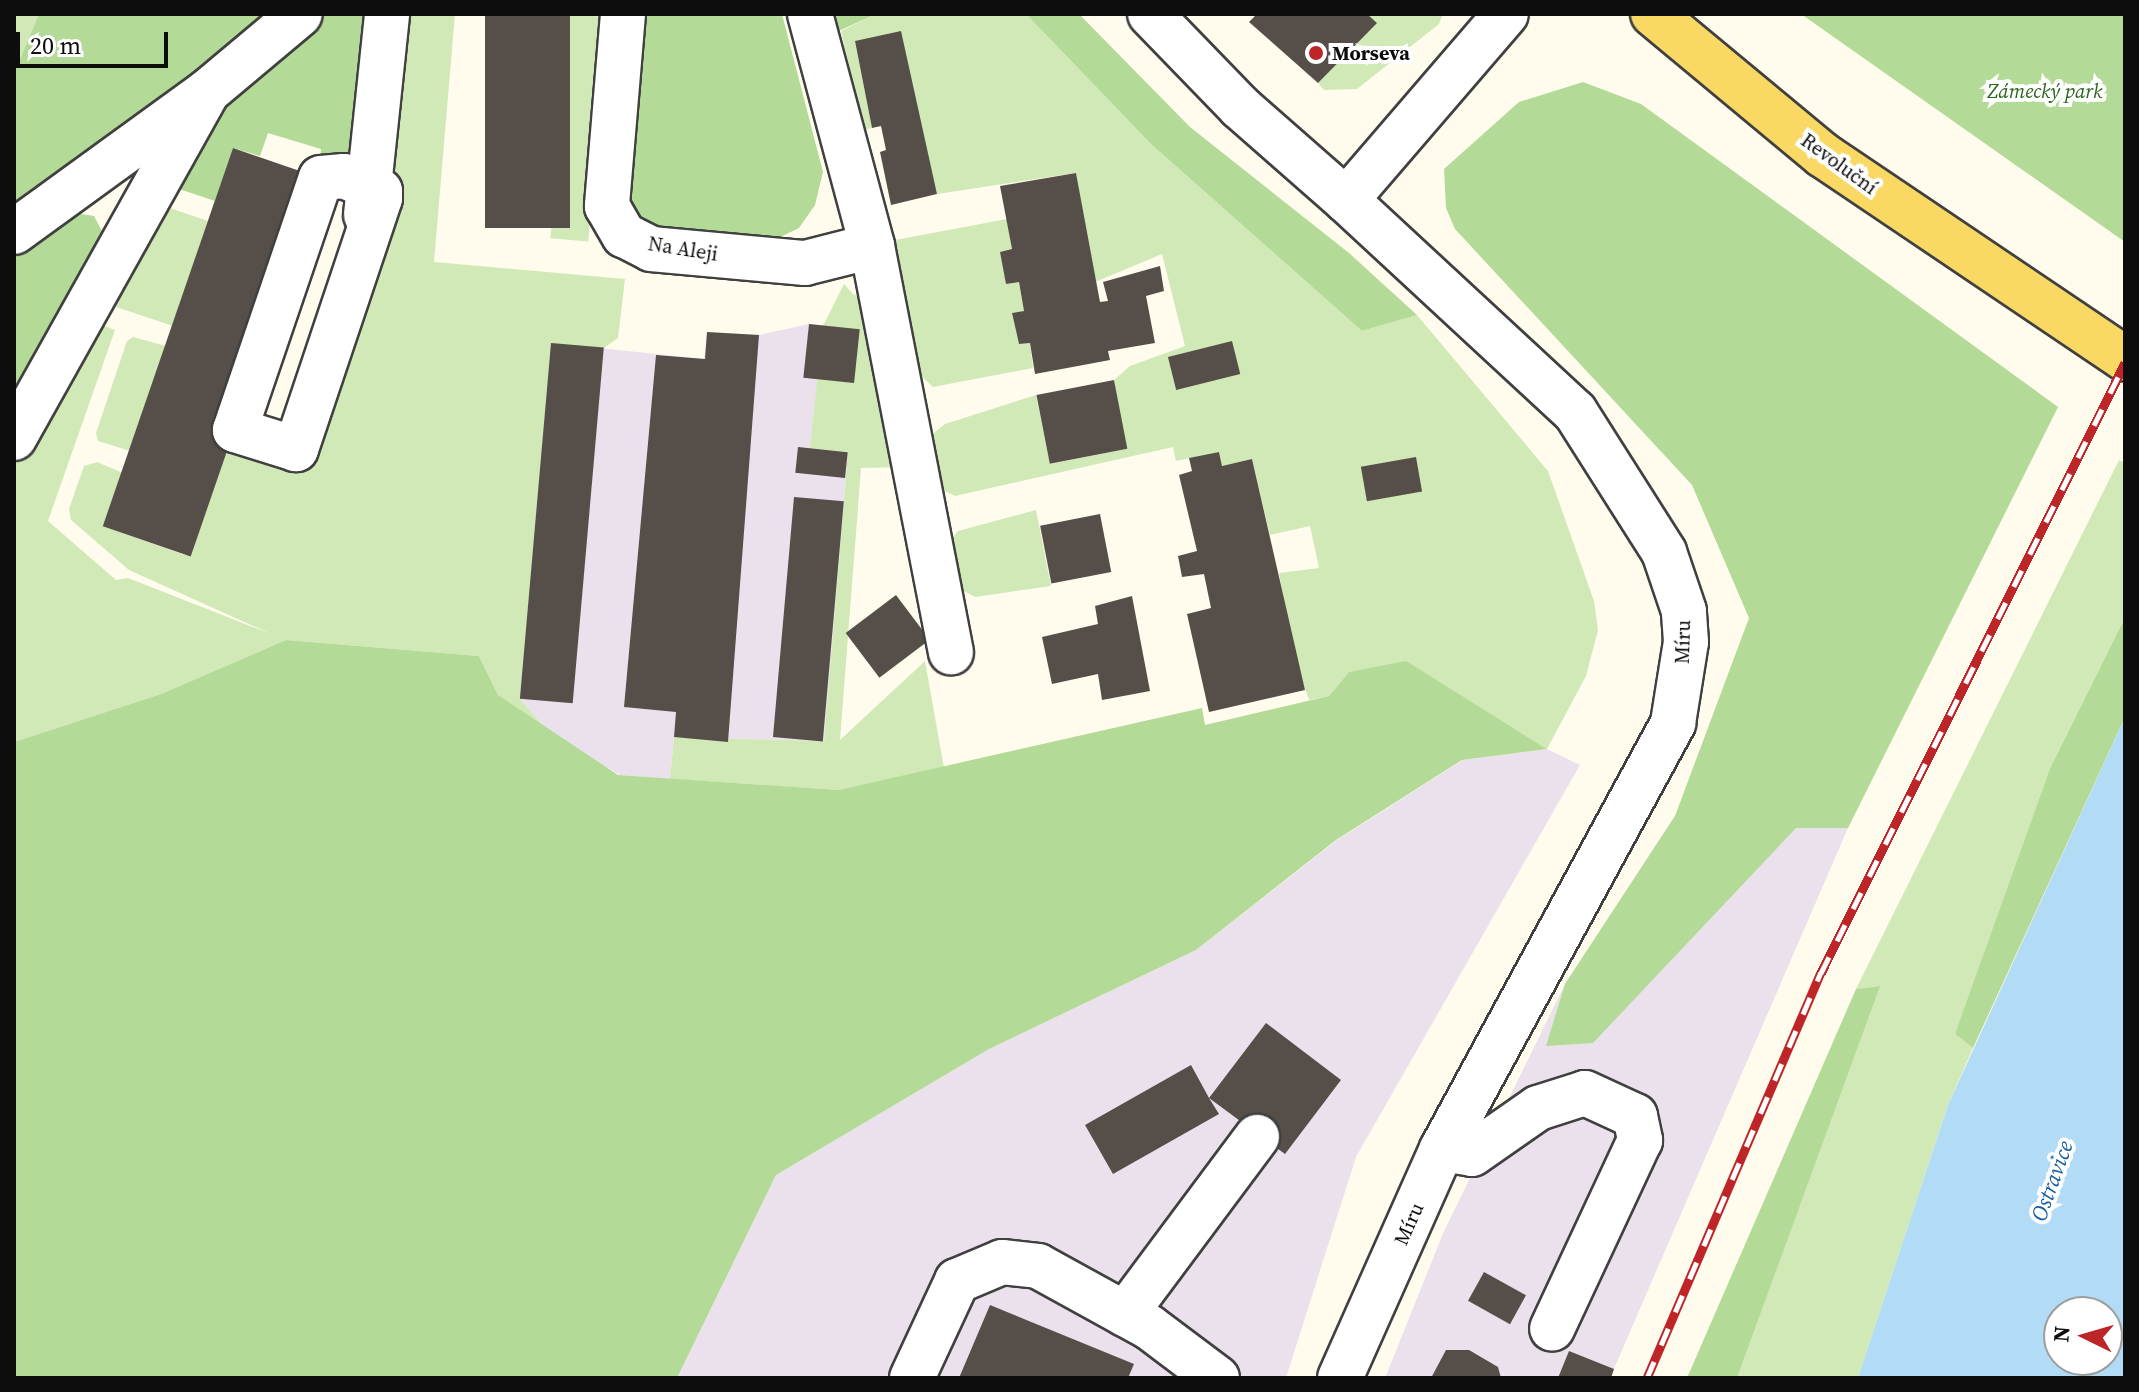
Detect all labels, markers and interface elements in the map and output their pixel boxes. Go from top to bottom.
scale bar [20,16,172,66]
text: 20 m [30,29,81,62]
place label: Morseva [1332,41,1410,65]
marker: Morseva [1307,44,1325,62]
park label: Zámecký park [1988,79,2102,103]
street label: Revoluční [1796,128,1882,200]
street label: Na Aleji [646,232,720,266]
street label: Míru [1670,620,1696,664]
water label: Ostravice [2025,1137,2079,1225]
street label: Míru [1389,1199,1429,1249]
north arrow [2043,1296,2123,1376]
text: N [2045,1325,2077,1343]

